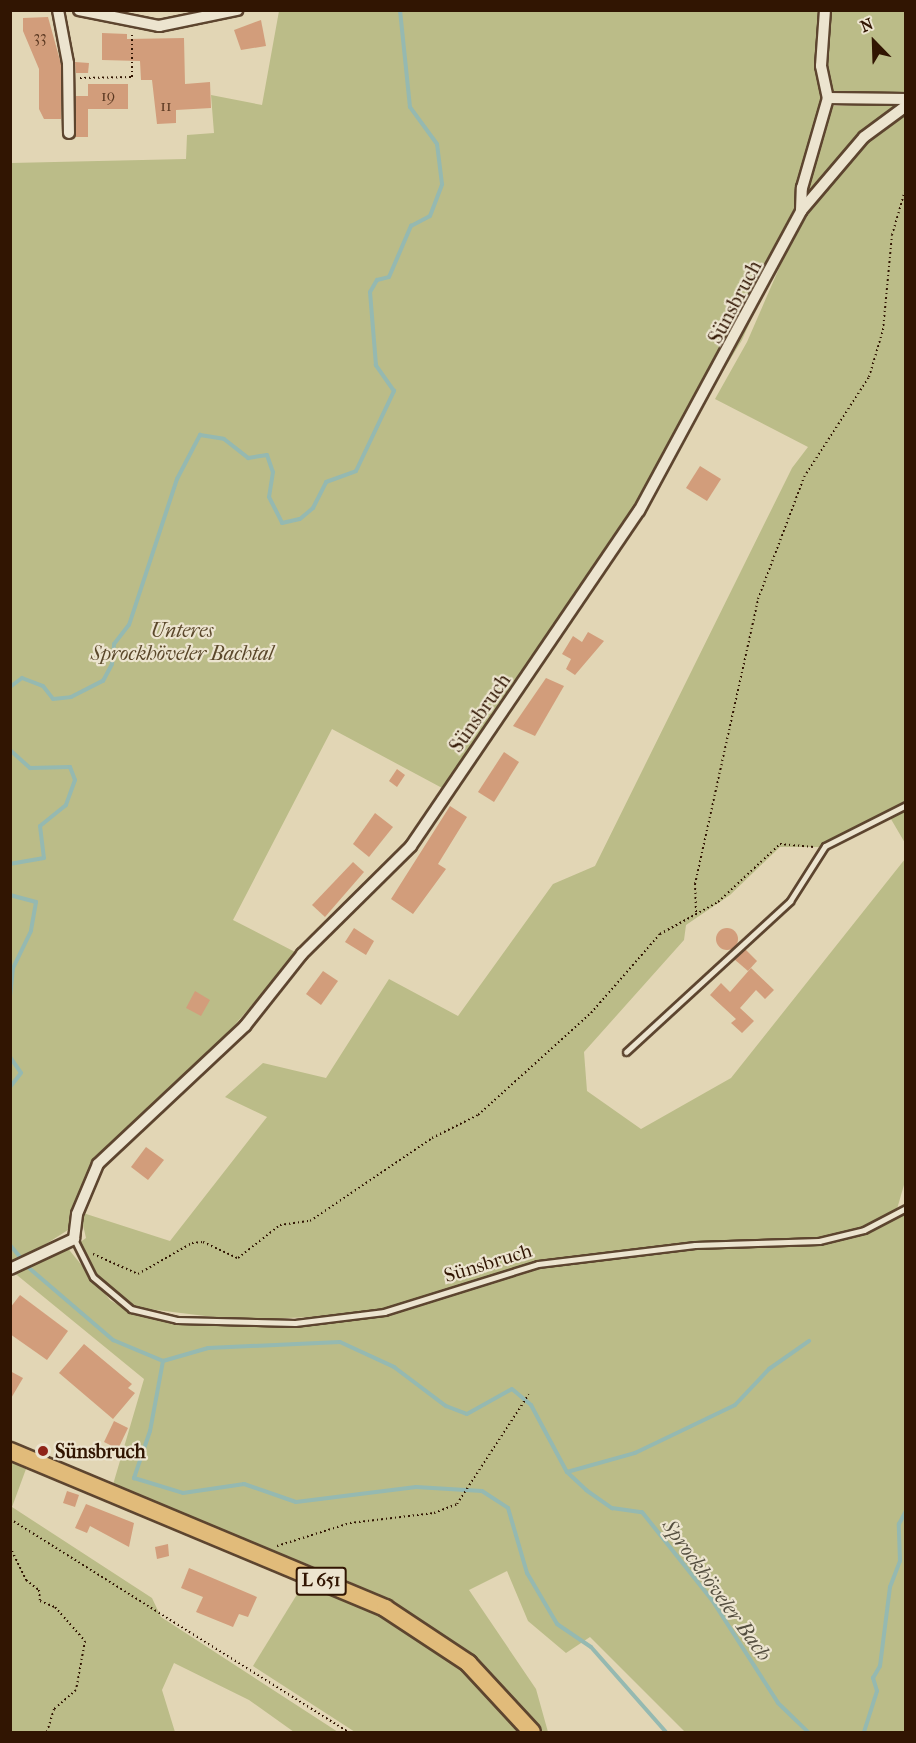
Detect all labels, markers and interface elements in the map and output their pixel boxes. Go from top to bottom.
north arrow [844,12,904,72]
text: N [857,14,876,36]
house number: 33 [33,27,47,47]
house number: 19 [101,86,115,106]
house number: 11 [160,96,172,116]
street label: Sünsbruch [703,256,767,348]
park label: Unteres Sprockhöveler Bachtal [91,619,273,666]
street label: Sünsbruch [444,669,516,757]
street label: Sünsbruch [441,1238,535,1288]
place label: Sünsbruch [55,1439,146,1463]
marker: Sünsbruch [36,1444,50,1458]
water label: Sprockhöveler Bach [657,1514,777,1666]
road number: L 651 [296,1566,346,1596]

